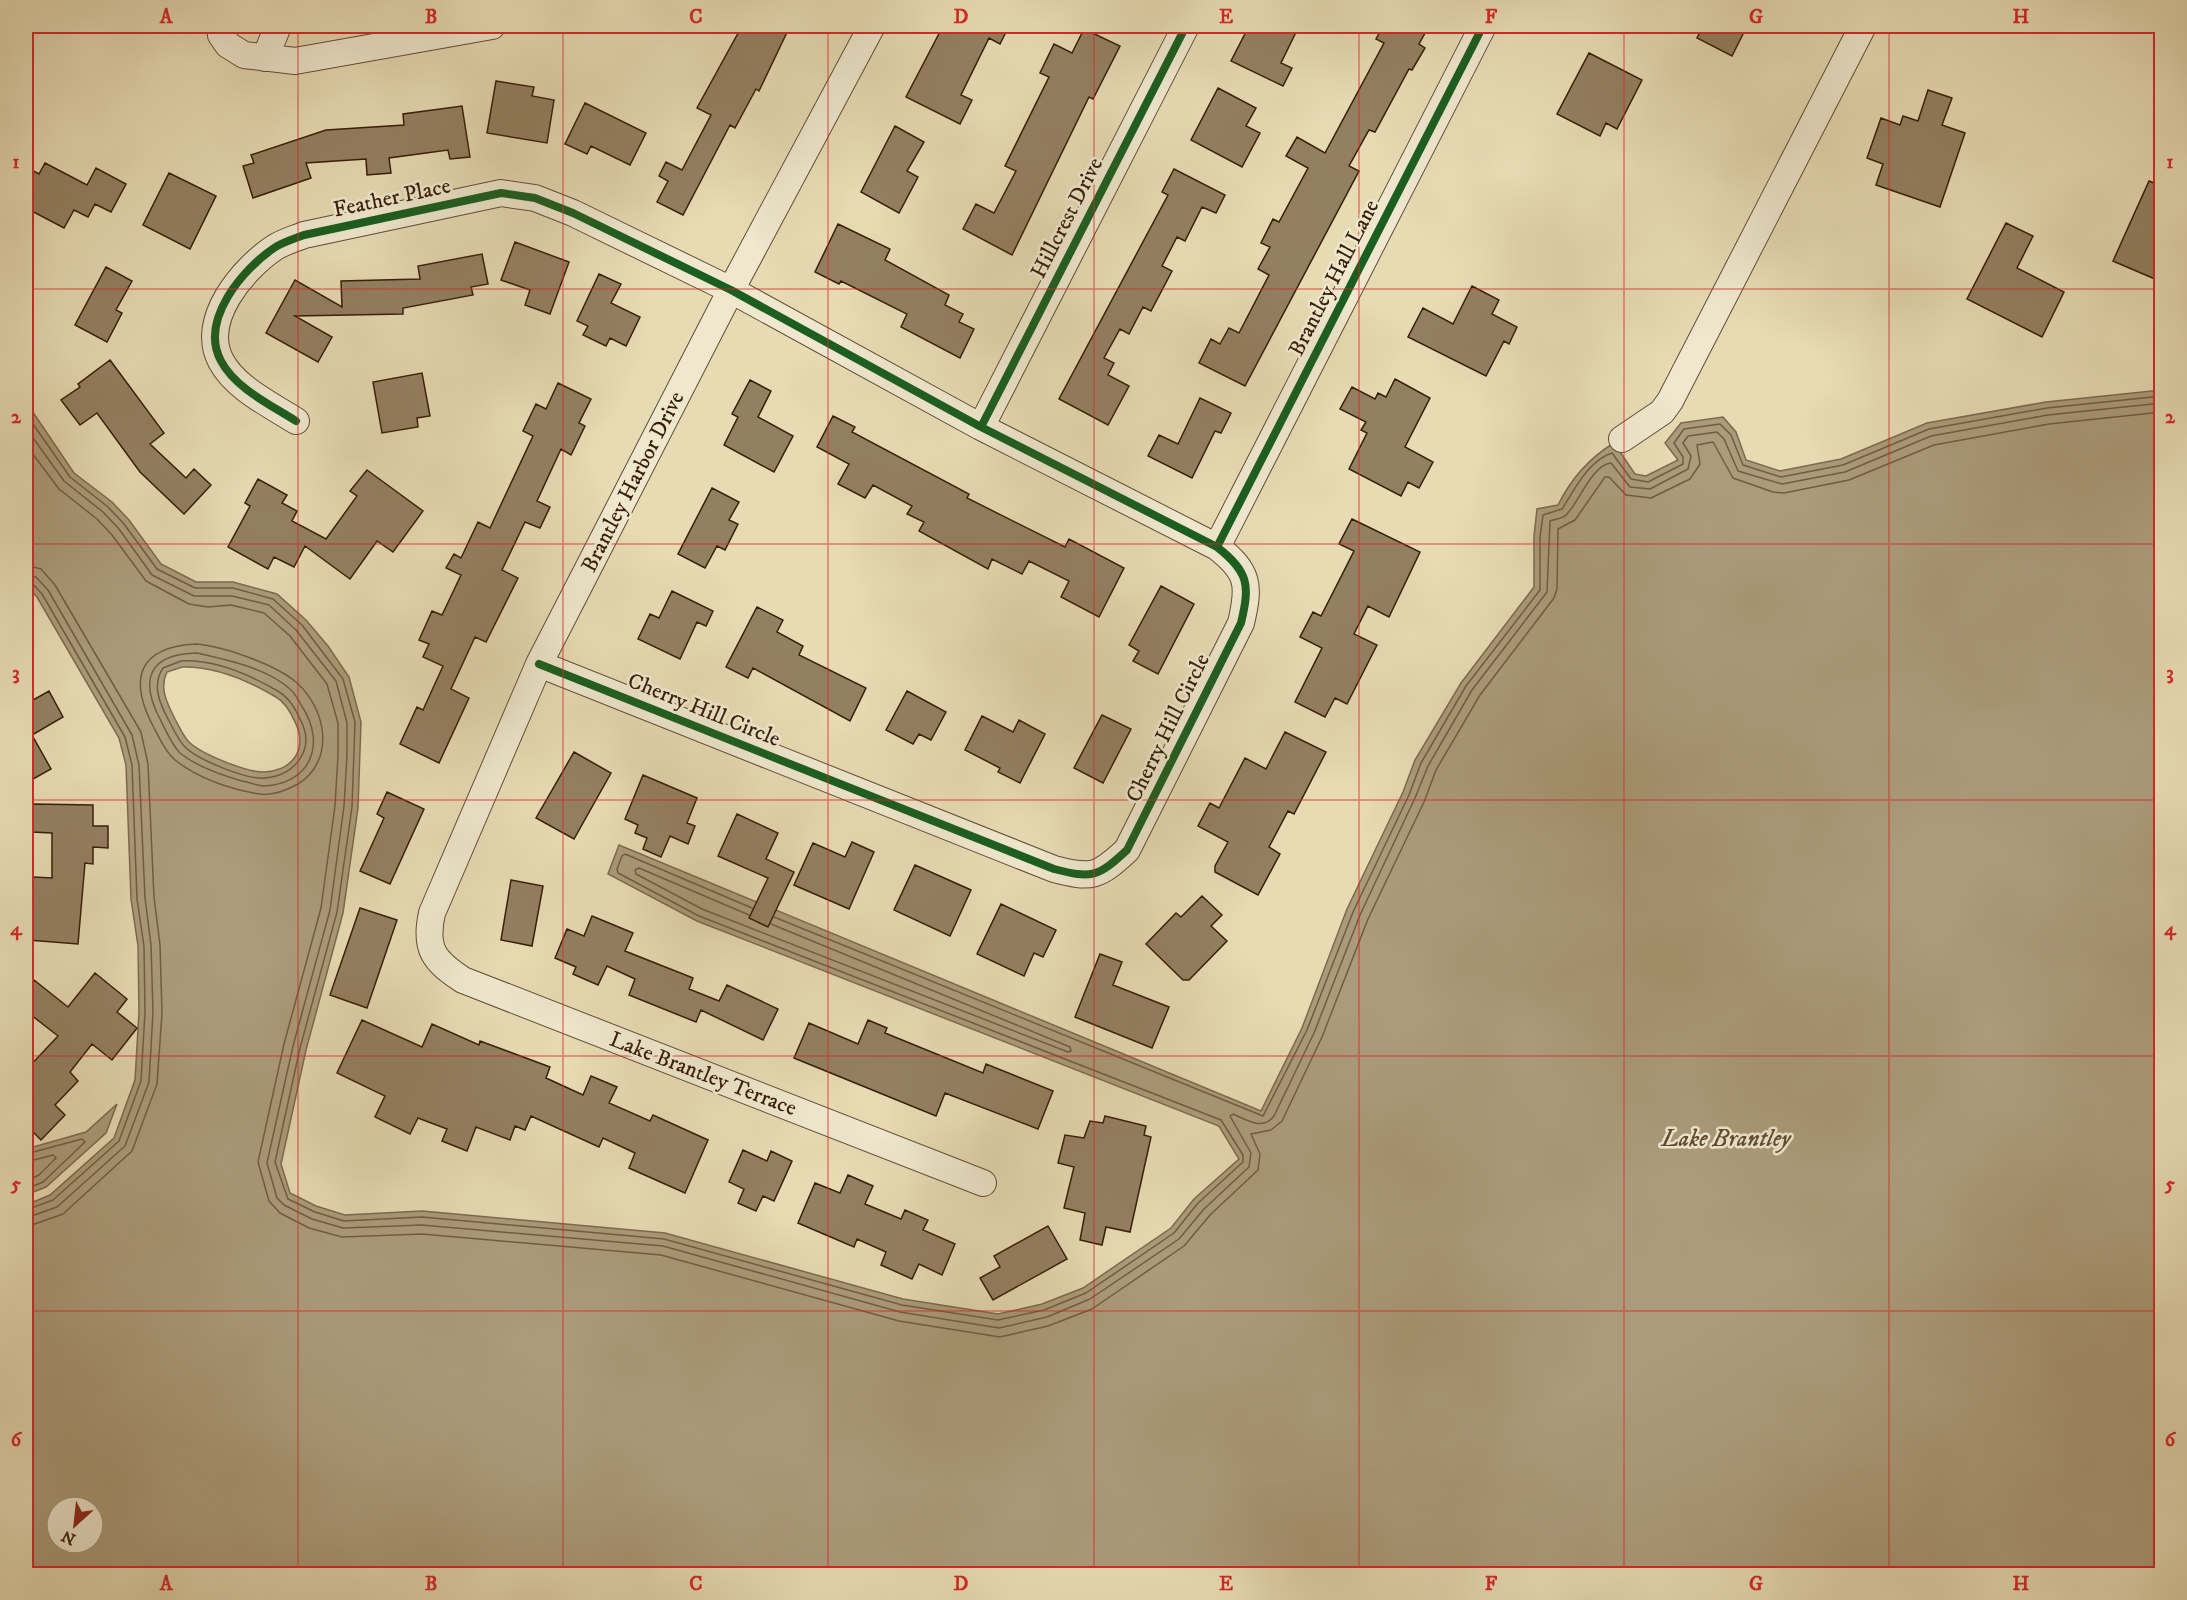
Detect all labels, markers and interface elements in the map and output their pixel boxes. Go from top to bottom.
text: A [159,5,174,30]
text: B [425,5,437,30]
text: C [689,5,703,30]
text: D [954,5,969,30]
text: E [1219,5,1233,30]
text: F [1485,5,1498,30]
text: G [1749,5,1763,30]
text: H [2013,5,2030,30]
text: 1 [12,150,20,175]
text: 1 [2166,150,2174,175]
street label: Hillcrest Drive [1025,153,1109,283]
street label: Feather Place [331,172,453,224]
street label: Brantley Hall Lane [1283,195,1385,361]
street label: Brantley Harbor Drive [576,387,690,577]
text: 2 [11,405,22,430]
text: 2 [2165,405,2176,430]
street label: Cherry Hill Circle [1120,649,1216,807]
text: 3 [12,661,20,686]
text: 3 [2166,661,2174,686]
street label: Cherry Hill Circle [624,667,784,753]
text: 4 [10,917,23,942]
text: 4 [2164,917,2177,942]
street label: Lake Brantley Terrace [606,1026,800,1122]
water label: Lake Brantley [1659,1124,1792,1154]
text: 5 [10,1172,21,1197]
text: 5 [2164,1172,2175,1197]
text: 6 [11,1428,23,1453]
text: 6 [2165,1428,2177,1453]
north arrow [45,1495,105,1555]
text: N [58,1526,79,1549]
text: A [159,1572,174,1597]
text: B [425,1572,437,1597]
text: C [689,1572,703,1597]
text: D [954,1572,969,1597]
text: E [1219,1572,1233,1597]
text: F [1485,1572,1498,1597]
text: G [1749,1572,1763,1597]
text: H [2013,1572,2030,1597]

